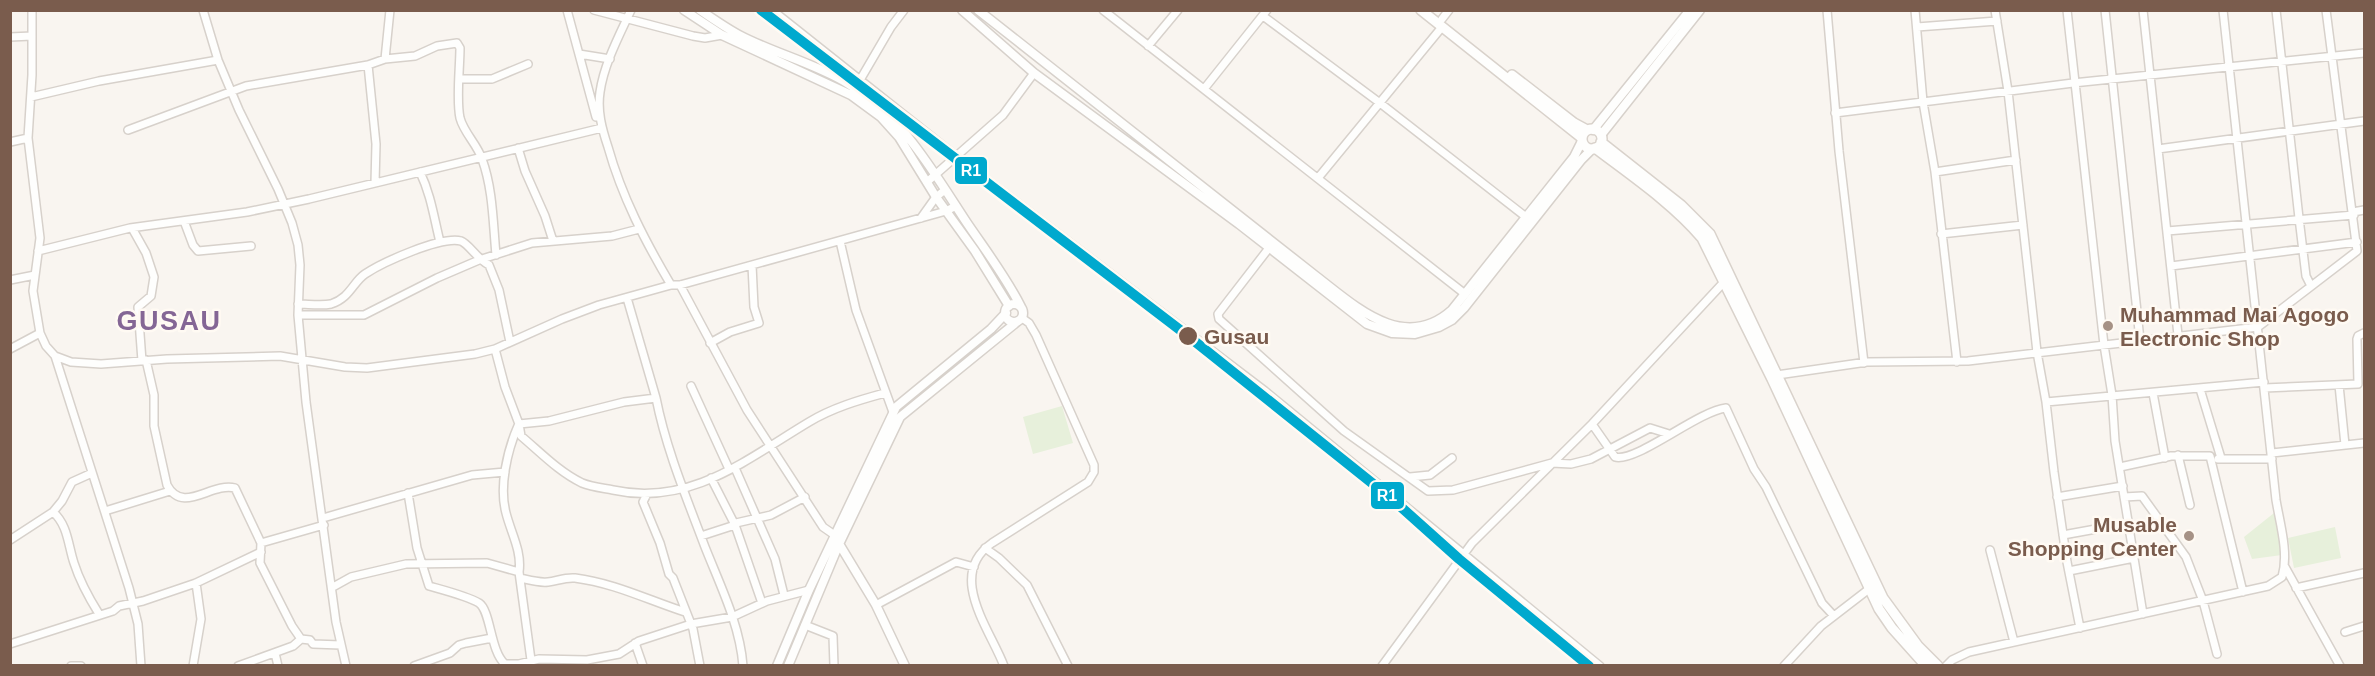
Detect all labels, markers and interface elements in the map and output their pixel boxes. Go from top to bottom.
line badge: R1 [954,156,988,185]
text: R1 [961,162,981,179]
place label: Muhammad Mai Agogo Electronic Shop [2120,303,2349,350]
district label: GUSAU [116,306,222,336]
marker: Muhammad Mai Agogo Electronic Shop [2101,319,2115,333]
marker: Gusau [1177,325,1199,347]
place label: Gusau [1204,325,1269,348]
line badge: R1 [1370,481,1405,510]
text: R1 [1377,487,1397,504]
place label: Musable Shopping Center [2008,513,2177,560]
marker: Musable Shopping Center [2182,529,2196,543]

